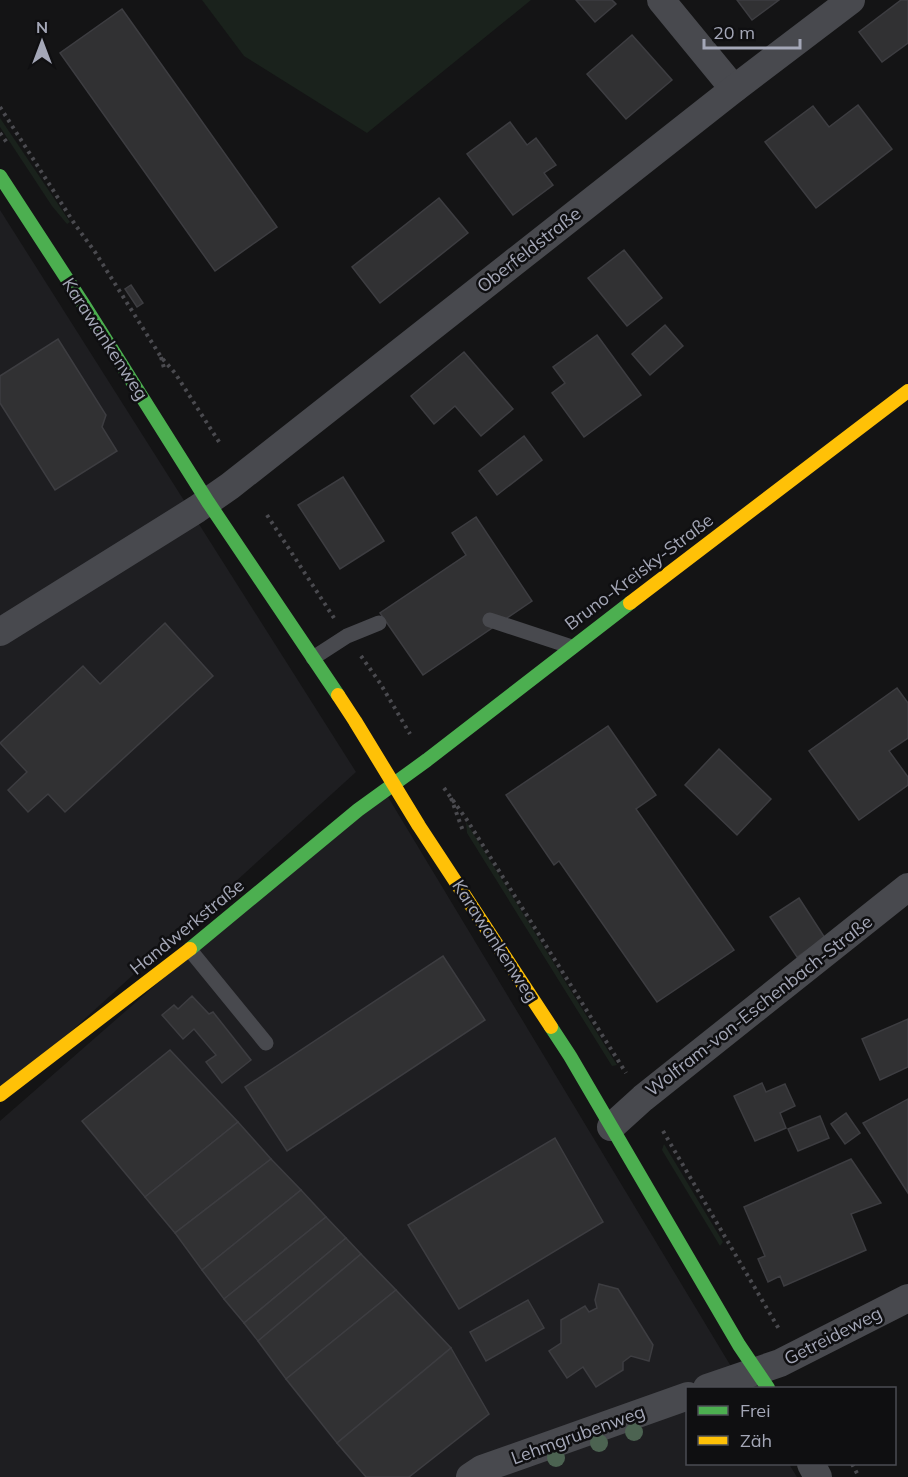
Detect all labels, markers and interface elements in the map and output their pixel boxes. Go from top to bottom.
north arrow [12,12,72,72]
scale bar [704,12,800,50]
text: N [36,17,48,37]
text: 20 m [713,21,755,44]
street label: Oberfeldstraße [472,202,585,297]
street label: Karawankenweg [57,273,154,404]
street label: Bruno-Kreisky-Straße [560,508,718,635]
street label: Handwerkstraße [125,873,249,980]
street label: Karawankenweg [447,875,544,1006]
street label: Wolfram-von-Eschenbach-Straße [641,910,877,1101]
street label: Getreideweg [780,1301,885,1370]
legend [686,1387,896,1465]
text: Frei [740,1399,770,1422]
street label: Lehmgrubenweg [508,1400,648,1469]
text: Zäh [740,1429,772,1452]

